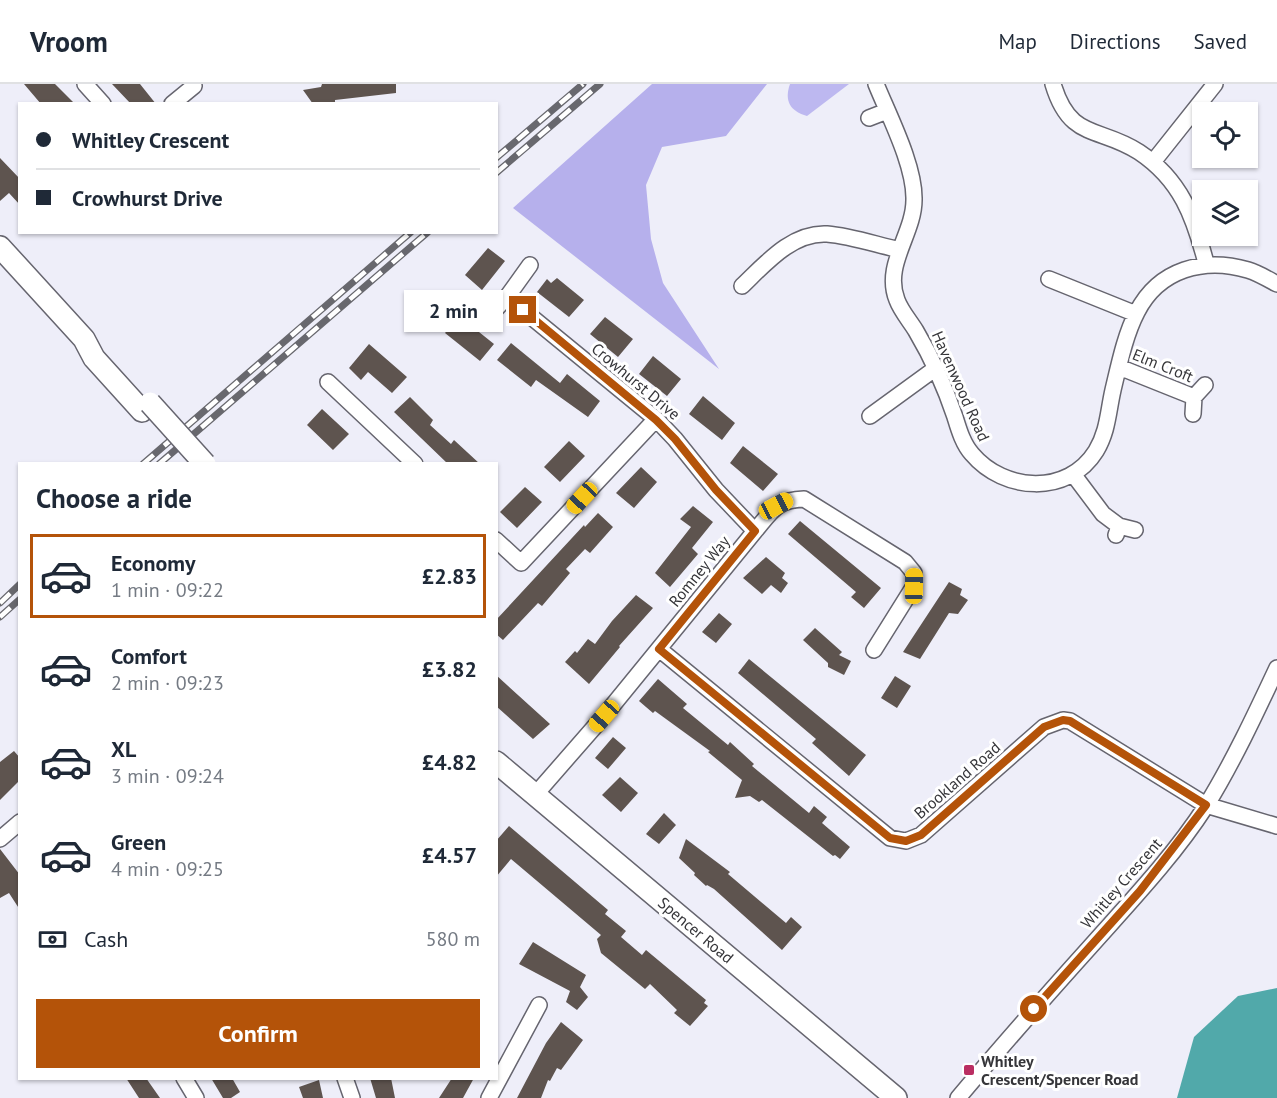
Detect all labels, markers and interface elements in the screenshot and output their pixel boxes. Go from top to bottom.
text: Vroom [30,23,108,60]
text: Map [998,28,1037,55]
text: Directions [1070,28,1161,55]
text: Saved [1194,28,1247,55]
map controls [1192,102,1258,246]
button: locate [1192,102,1258,168]
text: Whitley Crescent [72,126,229,154]
button: layers [1192,180,1258,246]
text: Crowhurst Drive [72,184,223,212]
callout: 2 min [403,289,502,331]
route end [509,296,536,323]
text: 2 min [429,298,478,324]
street label: Havenwood Road [928,328,994,444]
street label: Crowhurst Drive [588,338,684,424]
street label: Elm Croft [1130,344,1197,386]
car [563,479,601,517]
text: Choose a ride [36,481,192,515]
car [756,490,796,522]
street label: Romney Way [664,531,734,611]
icon: car [39,549,93,603]
text: Economy [111,549,195,577]
text: £2.83 [422,562,477,590]
car [905,568,923,604]
text: 1 min · 09:22 [111,577,224,603]
icon: car [39,642,93,696]
text: Comfort [111,642,187,670]
text: £3.82 [422,655,477,683]
text: 2 min · 09:23 [111,670,224,696]
car [585,697,623,735]
icon: car [39,735,93,789]
text: XL [111,735,136,763]
street label: Brookland Road [910,737,1004,823]
text: £4.82 [422,748,477,776]
text: 3 min · 09:24 [111,763,224,789]
icon: car [39,828,93,882]
text: Green [111,828,166,856]
street label: Whitley Crescent [1076,833,1166,932]
text: £4.57 [422,841,477,869]
text: 4 min · 09:25 [111,856,224,882]
street label: Spencer Road [654,893,738,967]
icon: cash [36,923,69,956]
text: Cash [84,925,128,953]
text: 580 m [426,926,480,952]
route start [1020,995,1047,1022]
button: Confirm [36,999,480,1068]
place label: Whitley Crescent/Spencer Road [981,1051,1138,1089]
marker: Whitley Crescent/Spencer Road [962,1063,976,1077]

